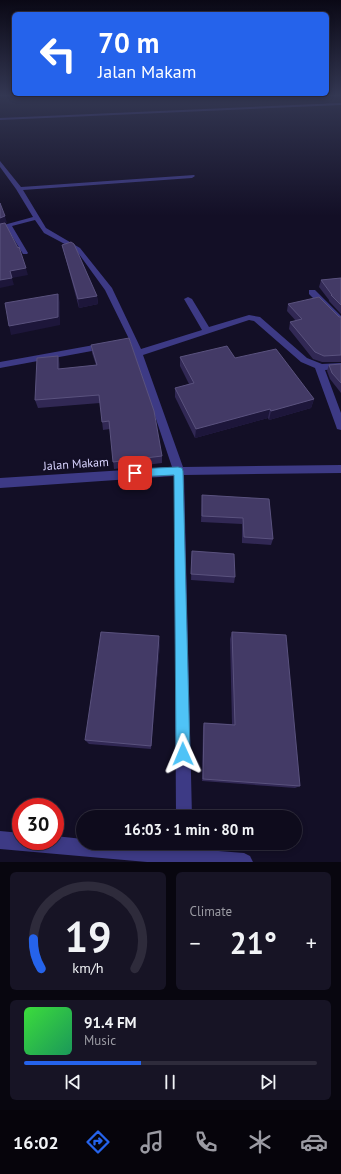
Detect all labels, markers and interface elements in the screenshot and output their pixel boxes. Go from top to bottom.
text: 70 m [98,24,159,61]
icon: left [32,28,84,80]
text: Jalan Makam [98,60,196,83]
street label: Jalan Makam [42,454,109,473]
pin [118,456,152,490]
icon: arrive [124,462,146,484]
position arrow [162,733,204,775]
speed limit sign: 30 [12,798,64,850]
text: 16:03 · 1 min · 80 m [124,820,254,839]
text: Climate [190,903,232,920]
text: 19 [64,910,111,963]
text: 21° [230,923,277,962]
text: − [190,929,201,957]
text: + [306,929,317,957]
text: km/h [72,958,103,977]
text: 91.4 FM [84,1013,137,1032]
text: Music [84,1032,116,1049]
icon: previous [62,1071,84,1093]
icon: pause [159,1071,181,1093]
icon: next [257,1071,279,1093]
icon: directions [84,1128,112,1156]
icon: music [138,1128,166,1156]
icon: phone [192,1128,220,1156]
icon: climate [246,1128,274,1156]
icon: car [300,1128,328,1156]
text: 16:02 [13,1131,59,1154]

